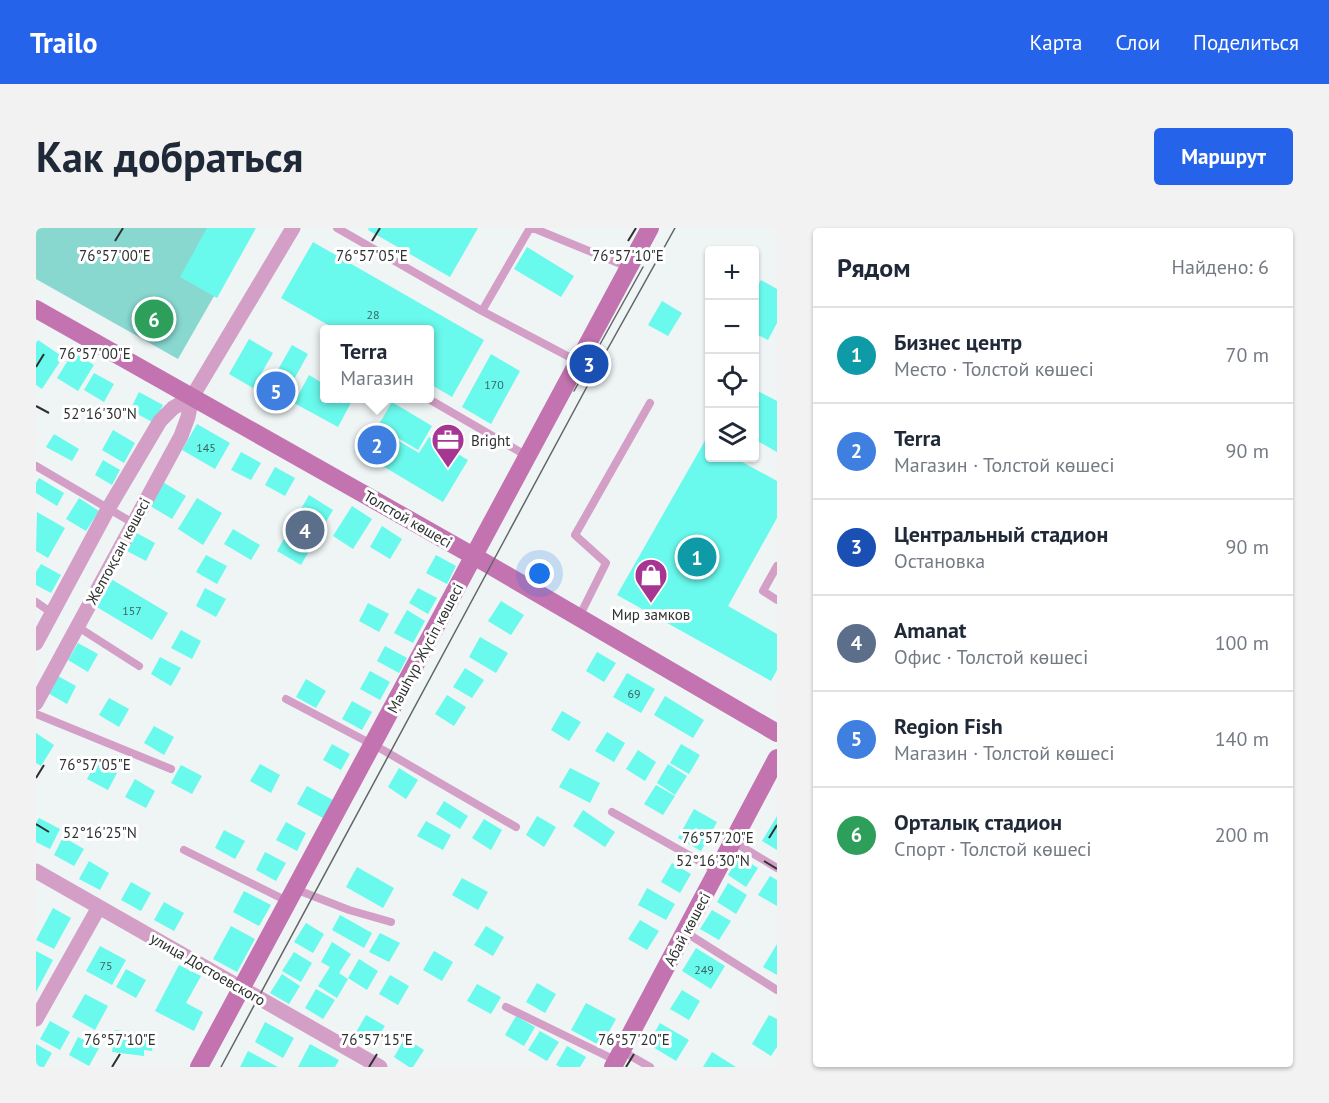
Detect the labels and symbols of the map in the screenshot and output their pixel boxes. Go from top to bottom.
text: 76°57'00"E [79,246,151,265]
text: 76°57'05"E [336,246,408,265]
text: 76°57'10"E [592,246,664,265]
pin: 6 [134,296,174,341]
house number: 28 [366,307,380,322]
pin: 3 [570,342,608,386]
text: 76°57'00"E [59,344,131,363]
pin: 5 [256,368,296,414]
house number: 170 [484,377,504,392]
text: 52°16'30"N [63,404,137,423]
pin: 2 [358,422,396,468]
office icon: Bright [430,422,466,469]
place label: Bright [471,431,510,450]
house number: 145 [196,440,216,455]
street label: Толстой көшесі [361,486,455,552]
street label: Желтоқсан көшесі [81,494,154,609]
pin: 4 [286,508,324,552]
pin: 1 [678,534,716,580]
shop icon: Мир замков [633,557,669,604]
your location [525,559,554,588]
street label: Мәшһүр Жүсіп көшесі [383,580,467,716]
house number: 157 [122,603,142,618]
place label: Мир замков [612,605,690,624]
house number: 69 [627,686,641,701]
text: 76°57'05"E [59,755,131,774]
text: 52°16'25"N [63,823,137,842]
text: 76°57'20"E [682,828,754,847]
text: 52°16'30"N [676,851,750,870]
street label: Абай көшесі [660,889,714,969]
street label: улица Достоевского [147,928,269,1010]
house number: 75 [99,958,113,973]
house number: 249 [694,962,714,977]
text: 76°57'10"E [84,1030,156,1049]
text: 76°57'15"E [341,1030,413,1049]
text: 76°57'20"E [598,1030,670,1049]

